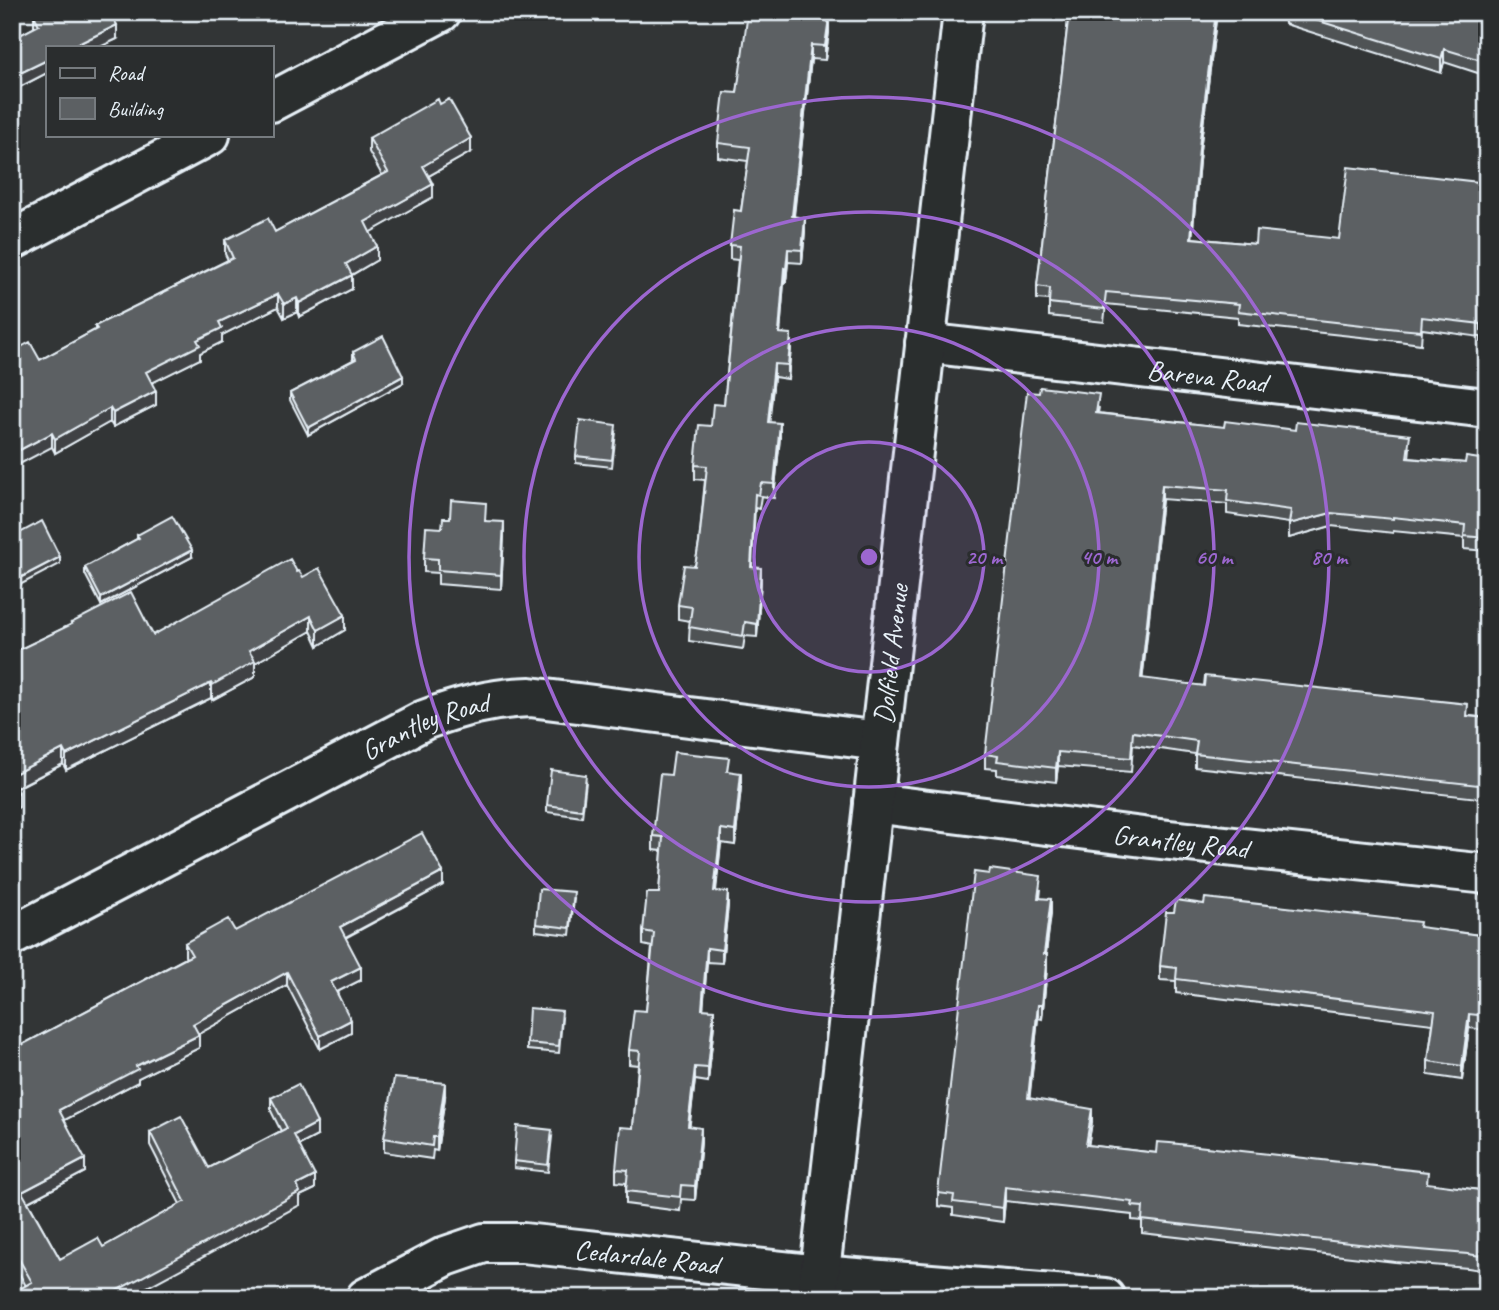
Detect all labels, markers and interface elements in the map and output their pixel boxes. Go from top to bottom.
legend [46,46,273,136]
text: Road [108,60,147,86]
text: Building [108,96,165,122]
street label: Bareva Road [1145,352,1273,401]
text: 20 m [966,544,1004,570]
text: 40 m [1081,544,1119,570]
text: 60 m [1196,544,1234,570]
text: 80 m [1311,544,1349,570]
centre of rings [857,545,881,569]
street label: Dolfield Avenue [865,581,916,726]
street label: Grantley Road [355,684,496,768]
street label: Grantley Road [1111,816,1254,867]
street label: Cedardale Road [573,1232,725,1282]

